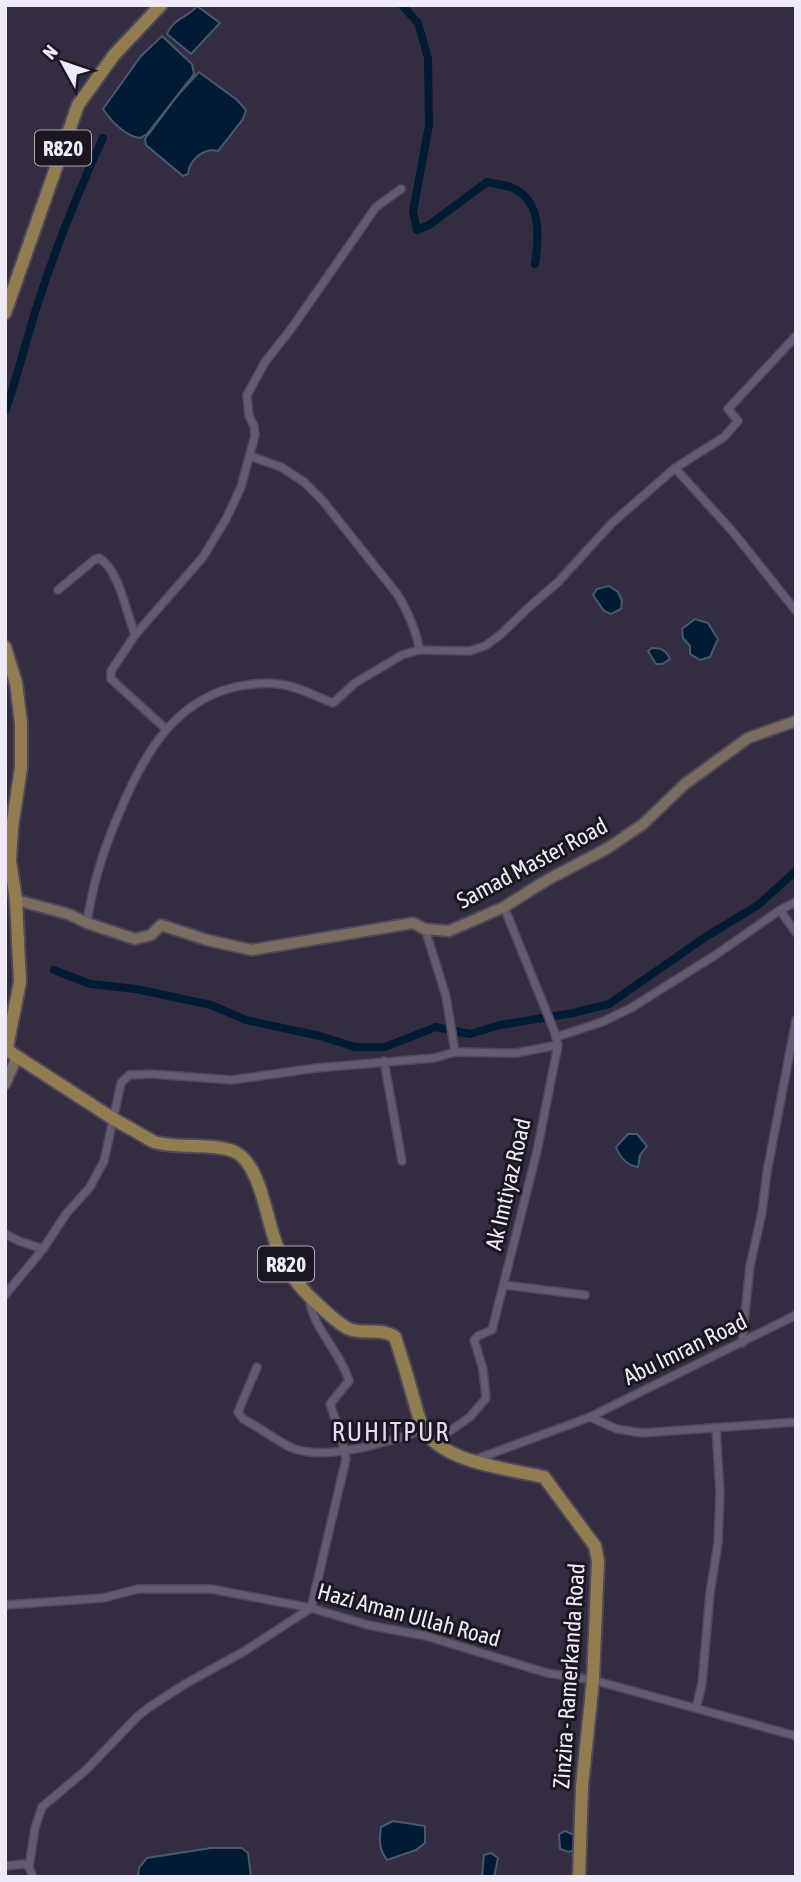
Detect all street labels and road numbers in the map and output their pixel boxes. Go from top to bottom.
road number: R820 [35,130,91,166]
street label: Samad Master Road [452,812,612,914]
street label: Ak Imtiyaz Road [480,1116,536,1252]
road number: R820 [258,1246,314,1282]
street label: Abu Imran Road [619,1308,751,1390]
street label: Zinzira - Ramerkanda Road [548,1562,590,1790]
street label: Hazi Aman Ullah Road [315,1578,503,1652]

